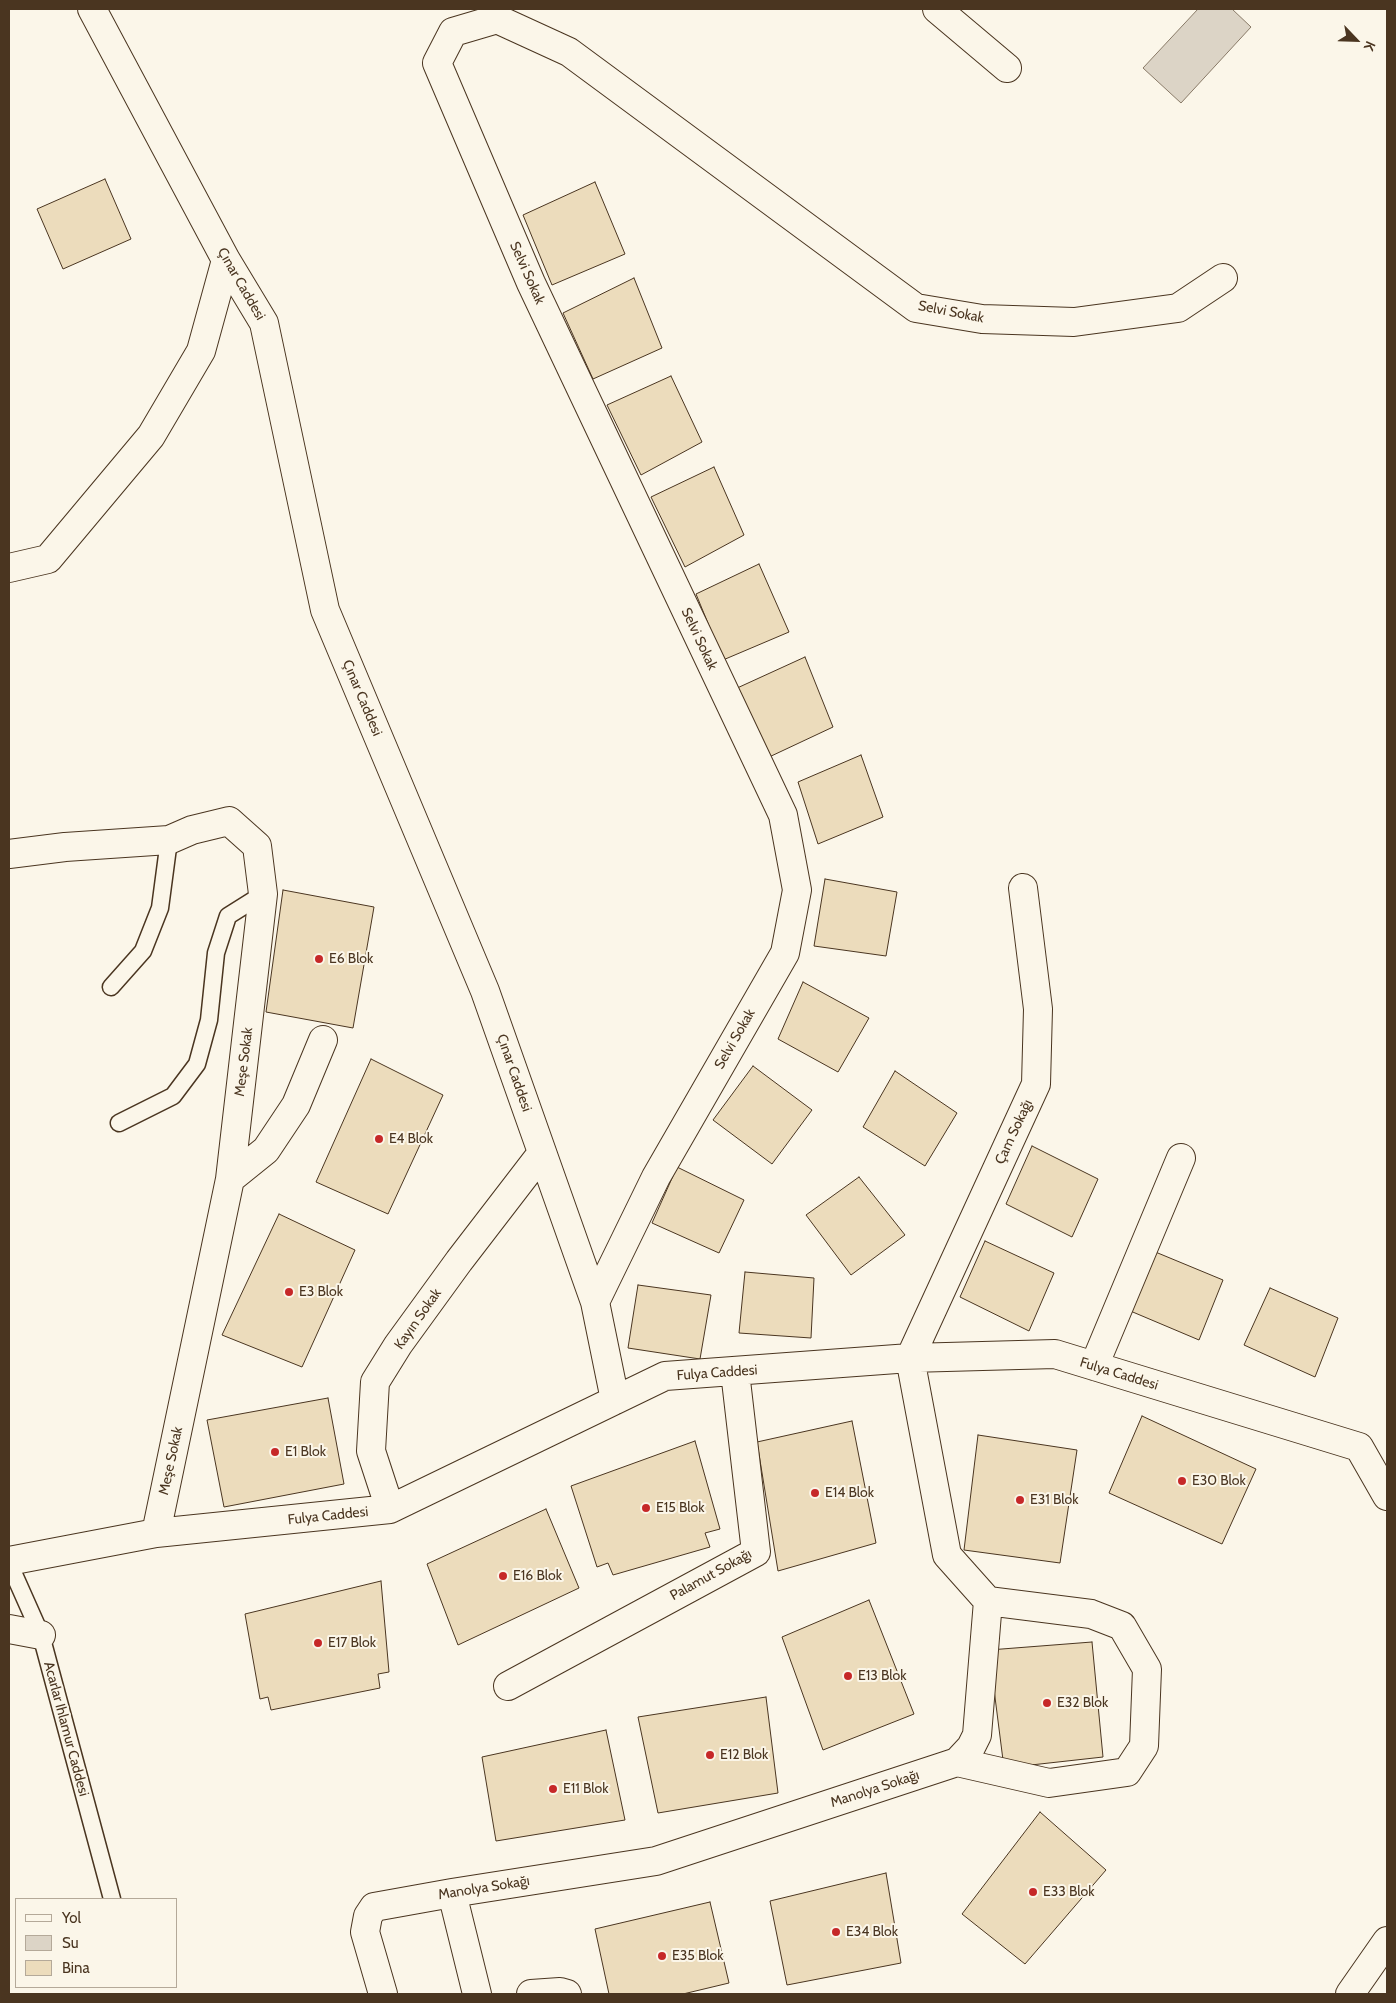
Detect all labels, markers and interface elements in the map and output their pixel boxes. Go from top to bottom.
north arrow [1331,15,1381,65]
text: K [1360,38,1380,54]
street label: Selvi Sokak [506,239,548,307]
street label: Çınar Caddesi [213,245,269,323]
street label: Selvi Sokak [917,297,985,327]
street label: Selvi Sokak [677,605,721,673]
street label: Çınar Caddesi [338,657,386,739]
place label: E6 Blok [329,951,373,967]
marker: E6 Blok [313,953,325,965]
street label: Selvi Sokak [711,1006,759,1072]
street label: Meşe Sokak [231,1026,257,1098]
street label: Çınar Caddesi [493,1032,535,1114]
street label: Çam Sokağı [992,1097,1036,1167]
place label: E4 Blok [389,1131,433,1147]
marker: E4 Blok [373,1133,385,1145]
place label: E3 Blok [299,1284,343,1300]
street label: Kayın Sokak [391,1285,445,1353]
marker: E3 Blok [283,1286,295,1298]
street label: Fulya Caddesi [1078,1354,1160,1394]
street label: Fulya Caddesi [676,1362,758,1384]
street label: Meşe Sokak [156,1425,186,1497]
place label: E1 Blok [285,1444,326,1460]
marker: E1 Blok [269,1446,281,1458]
place label: E30 Blok [1192,1473,1246,1489]
marker: E30 Blok [1176,1475,1188,1487]
place label: E14 Blok [825,1485,874,1501]
marker: E14 Blok [809,1487,821,1499]
place label: E31 Blok [1030,1492,1079,1508]
marker: E31 Blok [1014,1494,1026,1506]
place label: E15 Blok [656,1500,705,1516]
marker: E15 Blok [640,1502,652,1514]
street label: Fulya Caddesi [287,1503,369,1529]
street label: Palamut Sokağı [667,1546,755,1604]
place label: E16 Blok [513,1568,562,1584]
marker: E16 Blok [497,1570,509,1582]
place label: E17 Blok [328,1635,376,1651]
marker: E17 Blok [312,1637,324,1649]
street label: Acarlar Ihlamur Caddesi [40,1660,92,1798]
place label: E13 Blok [858,1668,907,1684]
marker: E13 Blok [842,1670,854,1682]
place label: E32 Blok [1057,1695,1108,1711]
marker: E32 Blok [1041,1697,1053,1709]
place label: E12 Blok [720,1747,768,1763]
marker: E12 Blok [704,1749,716,1761]
street label: Manolya Sokağı [828,1767,922,1811]
place label: E11 Blok [563,1781,609,1797]
marker: E11 Blok [547,1783,559,1795]
street label: Manolya Sokağı [437,1872,531,1904]
place label: E33 Blok [1043,1884,1095,1900]
marker: E33 Blok [1027,1886,1039,1898]
legend [15,1898,178,1988]
text: Yol [62,1909,81,1927]
place label: E34 Blok [846,1924,898,1940]
marker: E34 Blok [830,1926,842,1938]
text: Su [62,1934,79,1952]
place label: E35 Blok [672,1948,724,1964]
marker: E35 Blok [656,1950,668,1962]
text: Bina [62,1959,90,1977]

